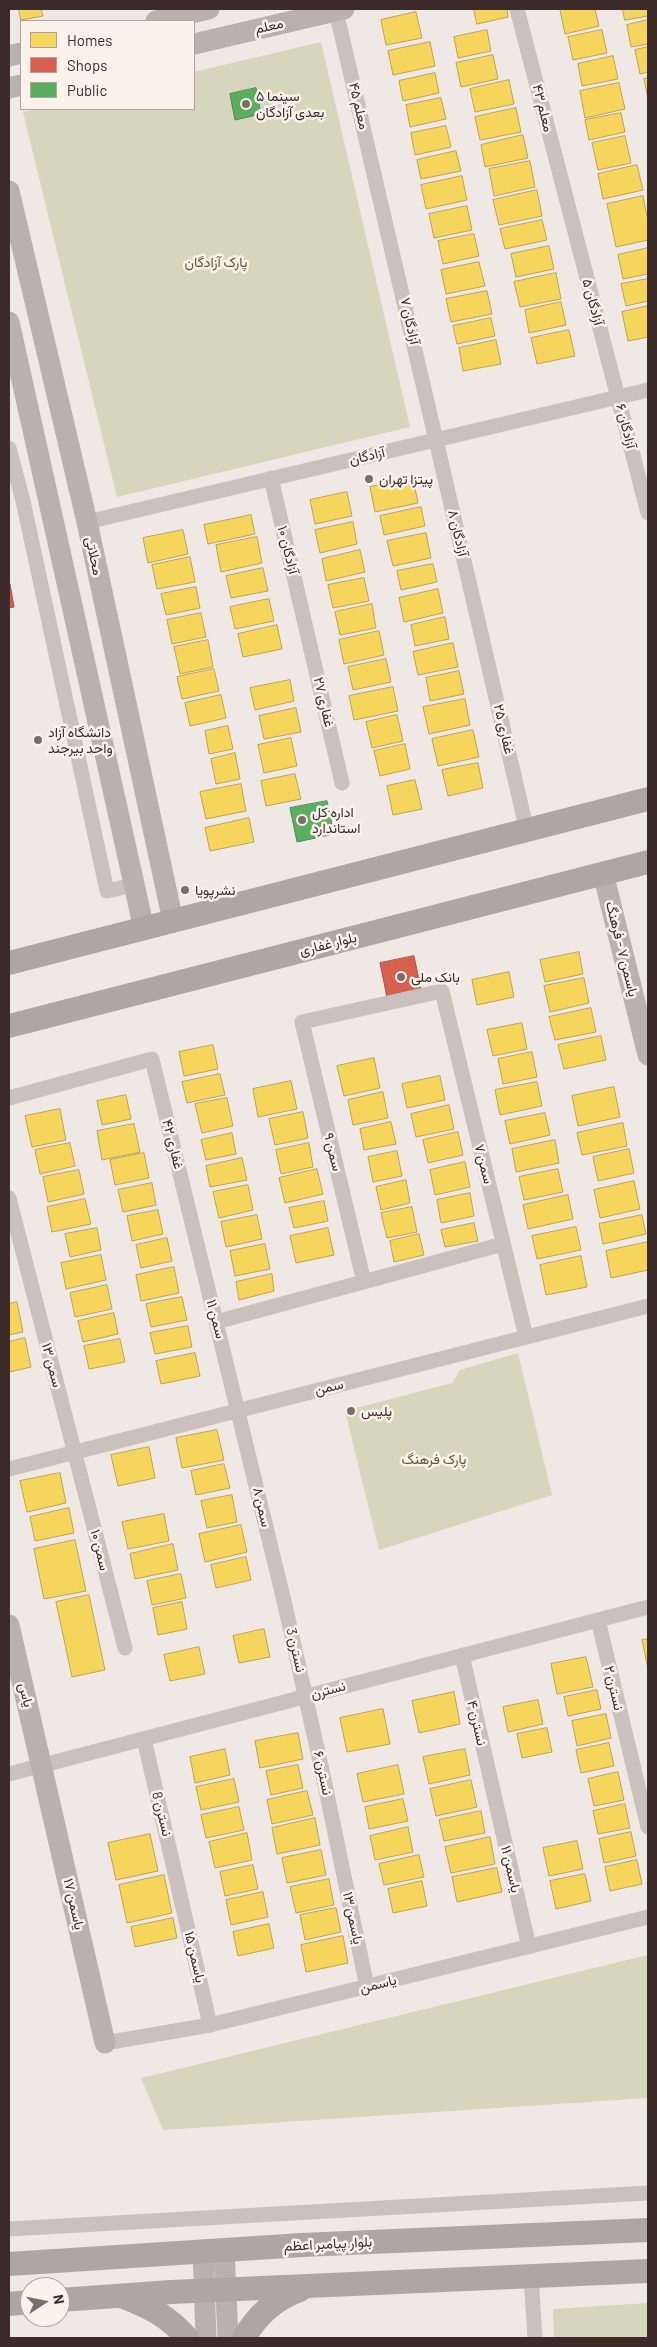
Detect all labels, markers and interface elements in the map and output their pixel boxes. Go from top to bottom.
street label: معلم [253,15,285,37]
legend [20,20,195,110]
text: Homes [67,31,112,49]
text: Shops [67,56,107,74]
text: Public [67,81,107,99]
street label: معلم ۴۵ [345,81,373,131]
street label: معلم ۴۳ [529,82,557,134]
place label: سینما ۵ بعدی آزادگان [256,88,324,120]
marker: سینما ۵ بعدی آزادگان [240,98,252,110]
park label: پارک آزادگان [185,254,247,270]
street label: آزادگان ۵ [579,277,607,327]
street label: آزادگان ۷ [397,296,423,346]
street label: آزادگان ۶ [612,402,640,450]
street label: آزادگان [347,444,387,468]
place label: پیتزا تهران [379,471,433,487]
marker: پیتزا تهران [363,473,375,485]
street label: آزادگان ۸ [444,508,472,558]
street label: آزادگان ۱۰ [274,524,302,576]
street label: محلاتی [82,535,106,577]
street label: غفاری ۲۷ [310,675,338,729]
street label: غفاری ۲۵ [490,702,518,756]
place label: دانشگاه آزاد واحد بیرجند [48,724,113,756]
marker: دانشگاه آزاد واحد بیرجند [32,734,44,746]
place label: اداره کل استاندارد [312,804,360,836]
marker: اداره کل استاندارد [296,814,308,826]
place label: نشرپویا [195,882,236,898]
marker: نشرپویا [179,884,191,896]
street label: یاسمن ۷ - فرهنگ [602,900,642,998]
street label: بلوار غفاری [298,929,358,959]
place label: بانک ملی [411,969,460,985]
marker: بانک ملی [395,971,407,983]
street label: غفاری ۴۲ [159,1117,187,1171]
street label: سمن ۹ [320,1131,346,1173]
street label: سمن ۷ [471,1142,497,1186]
street label: سمن ۱۱ [203,1298,229,1340]
street label: سمن ۱۳ [38,1341,66,1389]
street label: سمن [313,1375,345,1399]
place label: پلیس [361,1403,392,1419]
marker: پلیس [345,1405,357,1417]
park label: پارک فرهنگ [402,1451,466,1467]
street label: سمن ۸ [249,1486,275,1528]
street label: سمن ۱۰ [87,1528,113,1572]
street label: نسترن 3 [283,1626,309,1674]
street label: نسترن ۲ [601,1664,627,1712]
street label: نسترن [309,1677,347,1703]
street label: یاس [15,1681,37,1709]
street label: نسترن ۴ [464,1699,490,1747]
street label: نسترن ۶ [310,1749,336,1797]
street label: نسترن 8 [148,1790,176,1838]
street label: یاسمن ۱۱ [497,1844,525,1894]
street label: یاسمن ۱۷ [60,1877,88,1931]
street label: یاسمن ۱۳ [339,1890,367,1946]
street label: یاسمن ۱۵ [181,1930,209,1984]
street label: یاسمن [358,1971,398,1997]
street label: بلوار پیامبر اعظم [283,2233,373,2255]
north arrow [20,2277,70,2327]
text: N [50,2293,68,2305]

